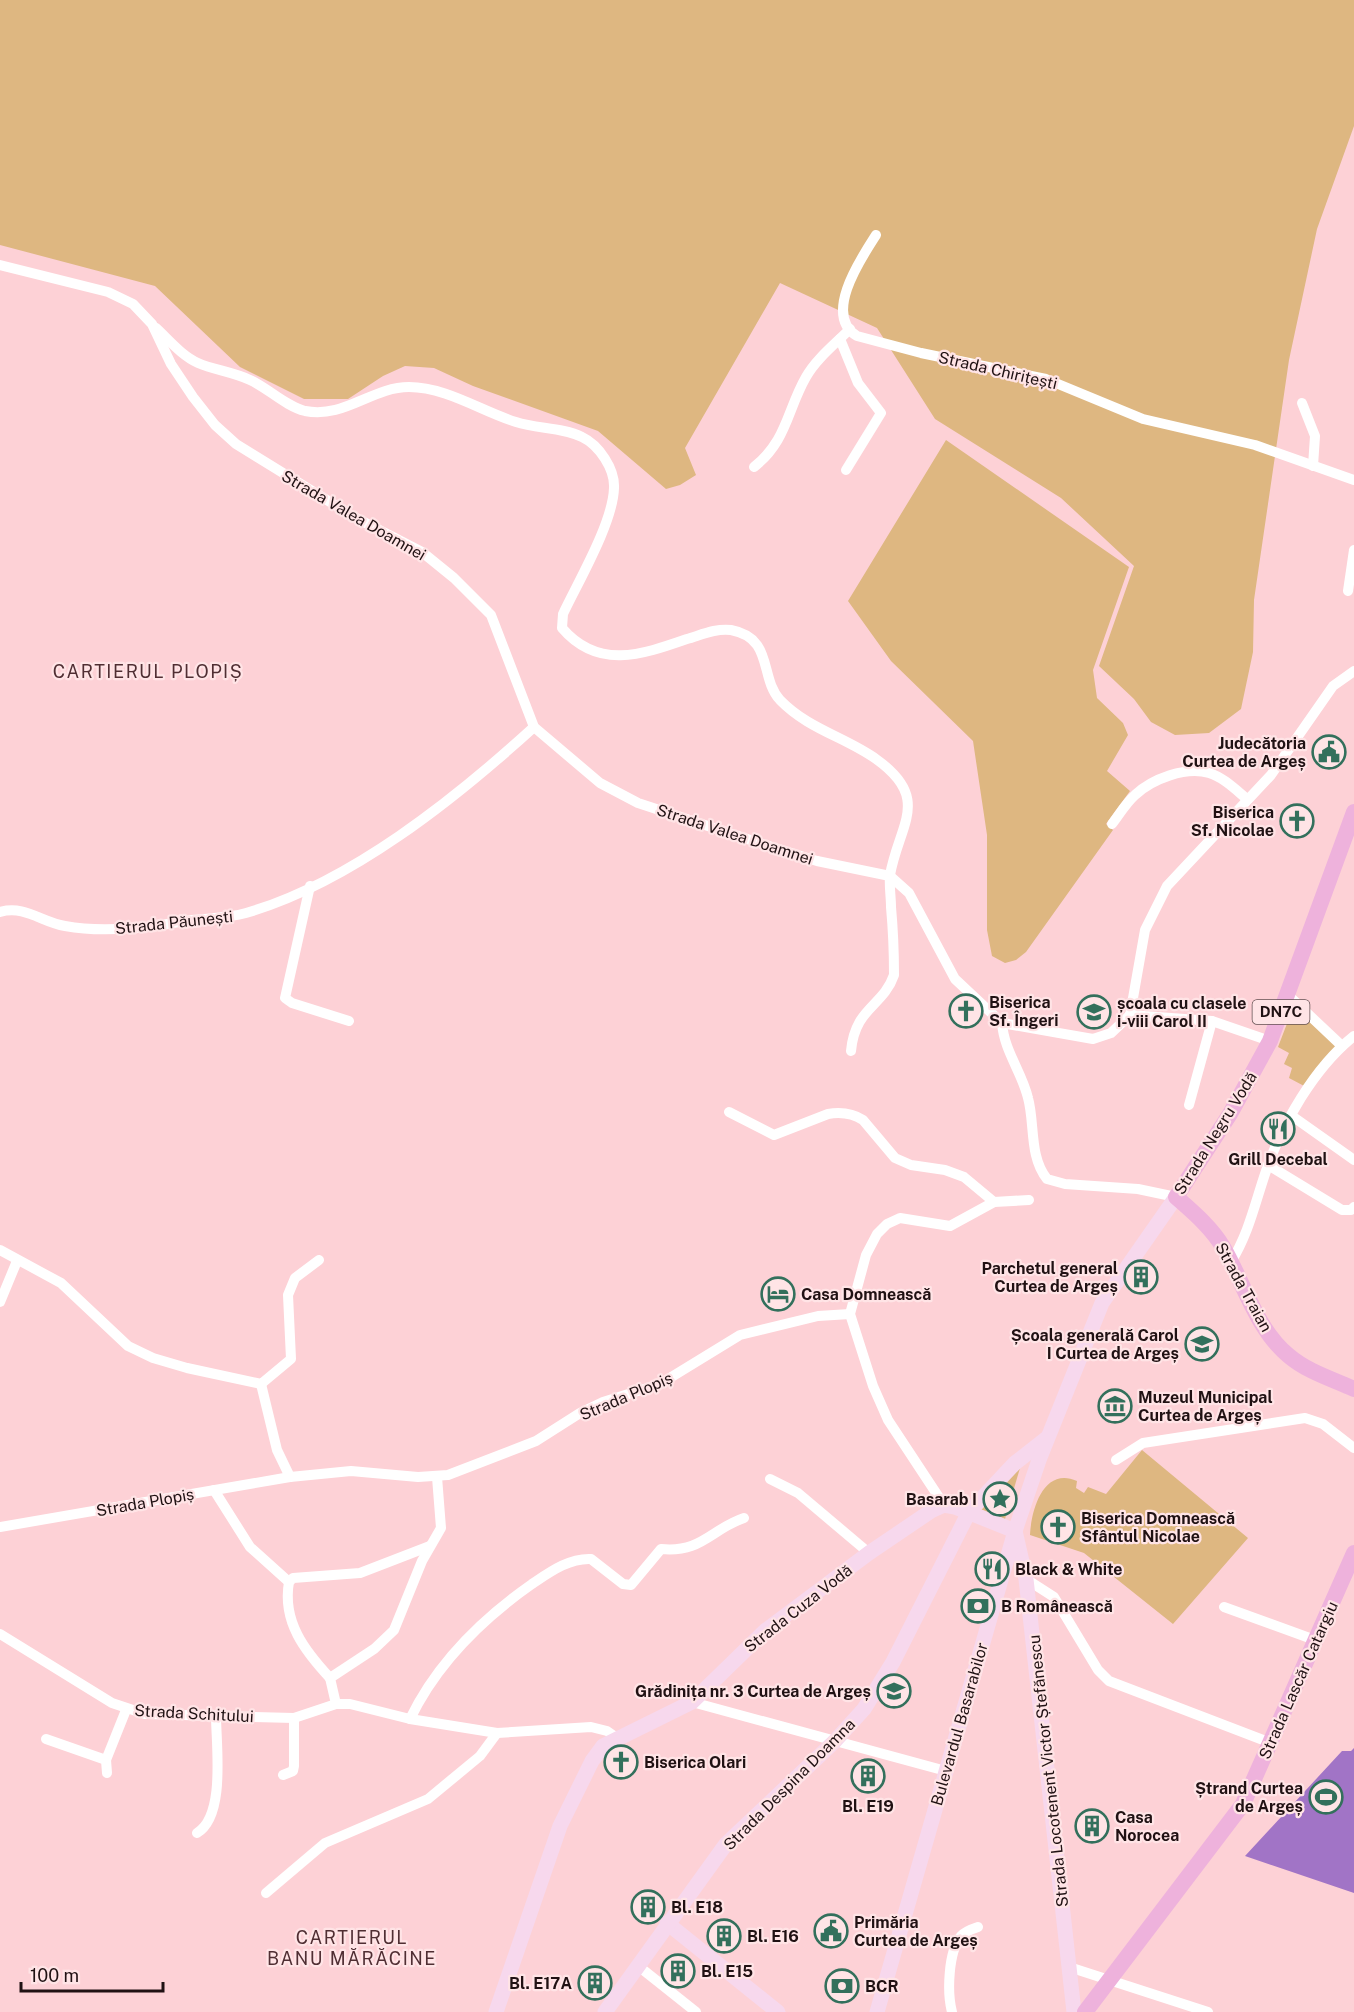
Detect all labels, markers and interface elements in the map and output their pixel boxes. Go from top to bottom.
street label: Strada Chirițești [937,348,1059,393]
street label: Strada Valea Doamnei [278,466,429,565]
district label: CARTIERUL PLOPIȘ [53,661,243,682]
place label: Judecătoria Curtea de Argeș [1182,734,1306,771]
public building icon: Judecătoria Curtea de Argeș [1311,734,1347,770]
street label: Strada Valea Doamnei [654,800,815,869]
place label: Biserica Sf. Nicolae [1191,803,1274,840]
church icon: Biserica Sf. Nicolae [1279,803,1315,839]
street label: Strada Păunești [114,907,234,938]
church icon: Biserica Sf. Îngeri [948,993,984,1029]
place label: Biserica Sf. Îngeri [989,993,1058,1030]
school or university icon: școala cu clasele i-viii Carol II [1076,994,1112,1030]
place label: școala cu clasele i-viii Carol II [1117,994,1246,1031]
road number: DN7C [1252,1000,1310,1024]
street label: Strada Negru Vodă [1170,1068,1261,1198]
restaurant icon: Grill Decebal [1260,1111,1296,1147]
place label: Grill Decebal [1228,1150,1328,1169]
street label: Strada Traian [1211,1239,1276,1335]
place label: Parchetul general Curtea de Argeș [981,1259,1118,1296]
building icon: Parchetul general Curtea de Argeș [1123,1259,1159,1295]
hotel icon: Casa Domnească [760,1276,796,1312]
place label: Casa Domnească [801,1285,931,1304]
place label: Școala generală Carol I Curtea de Argeș [1011,1326,1179,1363]
school or university icon: Școala generală Carol I Curtea de Argeș [1184,1326,1220,1362]
street label: Strada Plopiș [577,1368,675,1425]
museum icon: Muzeul Municipal Curtea de Argeș [1097,1388,1133,1424]
place label: Muzeul Municipal Curtea de Argeș [1138,1388,1273,1425]
place icon: Basarab I [982,1481,1018,1517]
street label: Strada Plopiș [95,1485,195,1520]
place label: Basarab I [906,1490,977,1509]
church icon: Biserica Domnească Sfântul Nicolae [1040,1509,1076,1545]
place label: Biserica Domnească Sfântul Nicolae [1081,1509,1235,1546]
restaurant icon: Black & White [974,1551,1010,1587]
street label: Strada Cuza Vodă [741,1560,856,1656]
place label: Black & White [1015,1560,1123,1579]
bank icon: B Românească [960,1588,996,1624]
place label: B Românească [1001,1597,1113,1616]
street label: Strada Lascăr Catargiu [1255,1598,1342,1762]
street label: Strada Locotenent Victor Ștefănescu [1025,1634,1072,1908]
street label: Bulevardul Basarabilor [927,1640,992,1808]
school or university icon: Grădinița nr. 3 Curtea de Argeș [876,1673,912,1709]
place label: Grădinița nr. 3 Curtea de Argeș [635,1682,871,1701]
street label: Strada Schitului [134,1701,254,1726]
street label: Strada Despina Doamna [720,1715,859,1854]
church icon: Biserica Olari [603,1744,639,1780]
place label: Biserica Olari [644,1753,746,1772]
building icon: Bl. E19 [850,1758,886,1794]
place label: Ștrand Curtea de Argeș [1195,1779,1303,1816]
sports icon: Ștrand Curtea de Argeș [1308,1779,1344,1815]
place label: Bl. E19 [842,1797,894,1816]
building icon: Casa Norocea [1074,1808,1110,1844]
place label: Casa Norocea [1115,1808,1179,1845]
building icon: Bl. E18 [630,1889,666,1925]
place label: Bl. E18 [671,1898,723,1917]
public building icon: Primăria Curtea de Argeș [813,1913,849,1949]
place label: Primăria Curtea de Argeș [854,1913,978,1950]
building icon: Bl. E16 [706,1918,742,1954]
district label: CARTIERUL BANU MĂRĂCINE [267,1927,437,1969]
place label: Bl. E16 [747,1927,799,1946]
building icon: Bl. E15 [660,1953,696,1989]
scale bar [21,1955,164,1993]
place label: Bl. E15 [701,1962,753,1981]
text: 100 m [30,1965,79,1986]
building icon: Bl. E17A [577,1965,613,2001]
bank icon: BCR [824,1968,860,2004]
place label: Bl. E17A [509,1974,572,1993]
place label: BCR [865,1977,899,1996]

